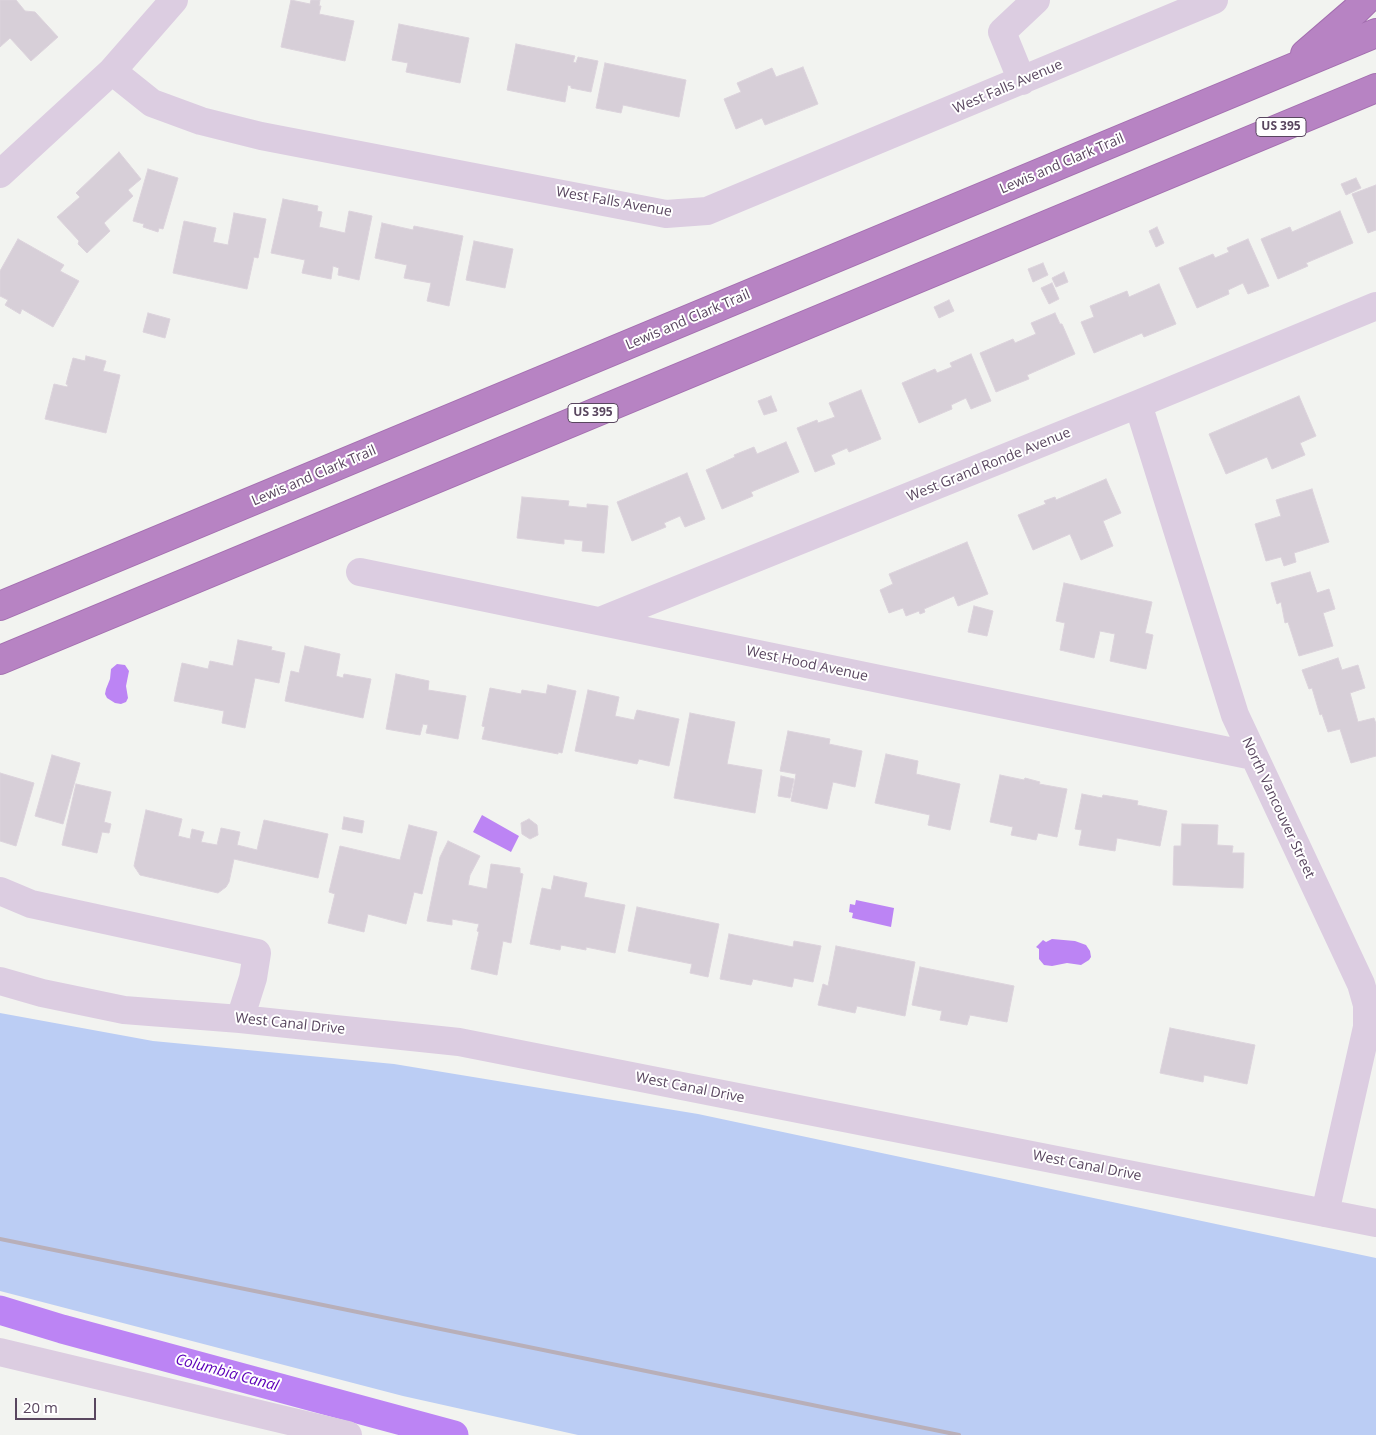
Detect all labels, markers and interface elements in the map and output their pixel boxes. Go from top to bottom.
street label: West Falls Avenue [951,56,1065,118]
road number: US 395 [1256,118,1306,136]
street label: Lewis and Clark Trail [997,130,1127,198]
street label: West Falls Avenue [555,184,673,220]
street label: Lewis and Clark Trail [623,286,753,354]
road number: US 395 [568,403,618,422]
street label: West Grand Ronde Avenue [905,424,1073,506]
street label: Lewis and Clark Trail [249,442,379,510]
street label: West Hood Avenue [745,643,869,685]
street label: North Vancouver Street [1238,735,1318,881]
street label: West Canal Drive [234,1010,346,1038]
street label: West Canal Drive [634,1069,746,1107]
street label: West Canal Drive [1031,1147,1143,1185]
water label: Columbia Canal [174,1351,280,1395]
scale bar [18,1388,99,1420]
text: 20 m [23,1397,58,1417]

